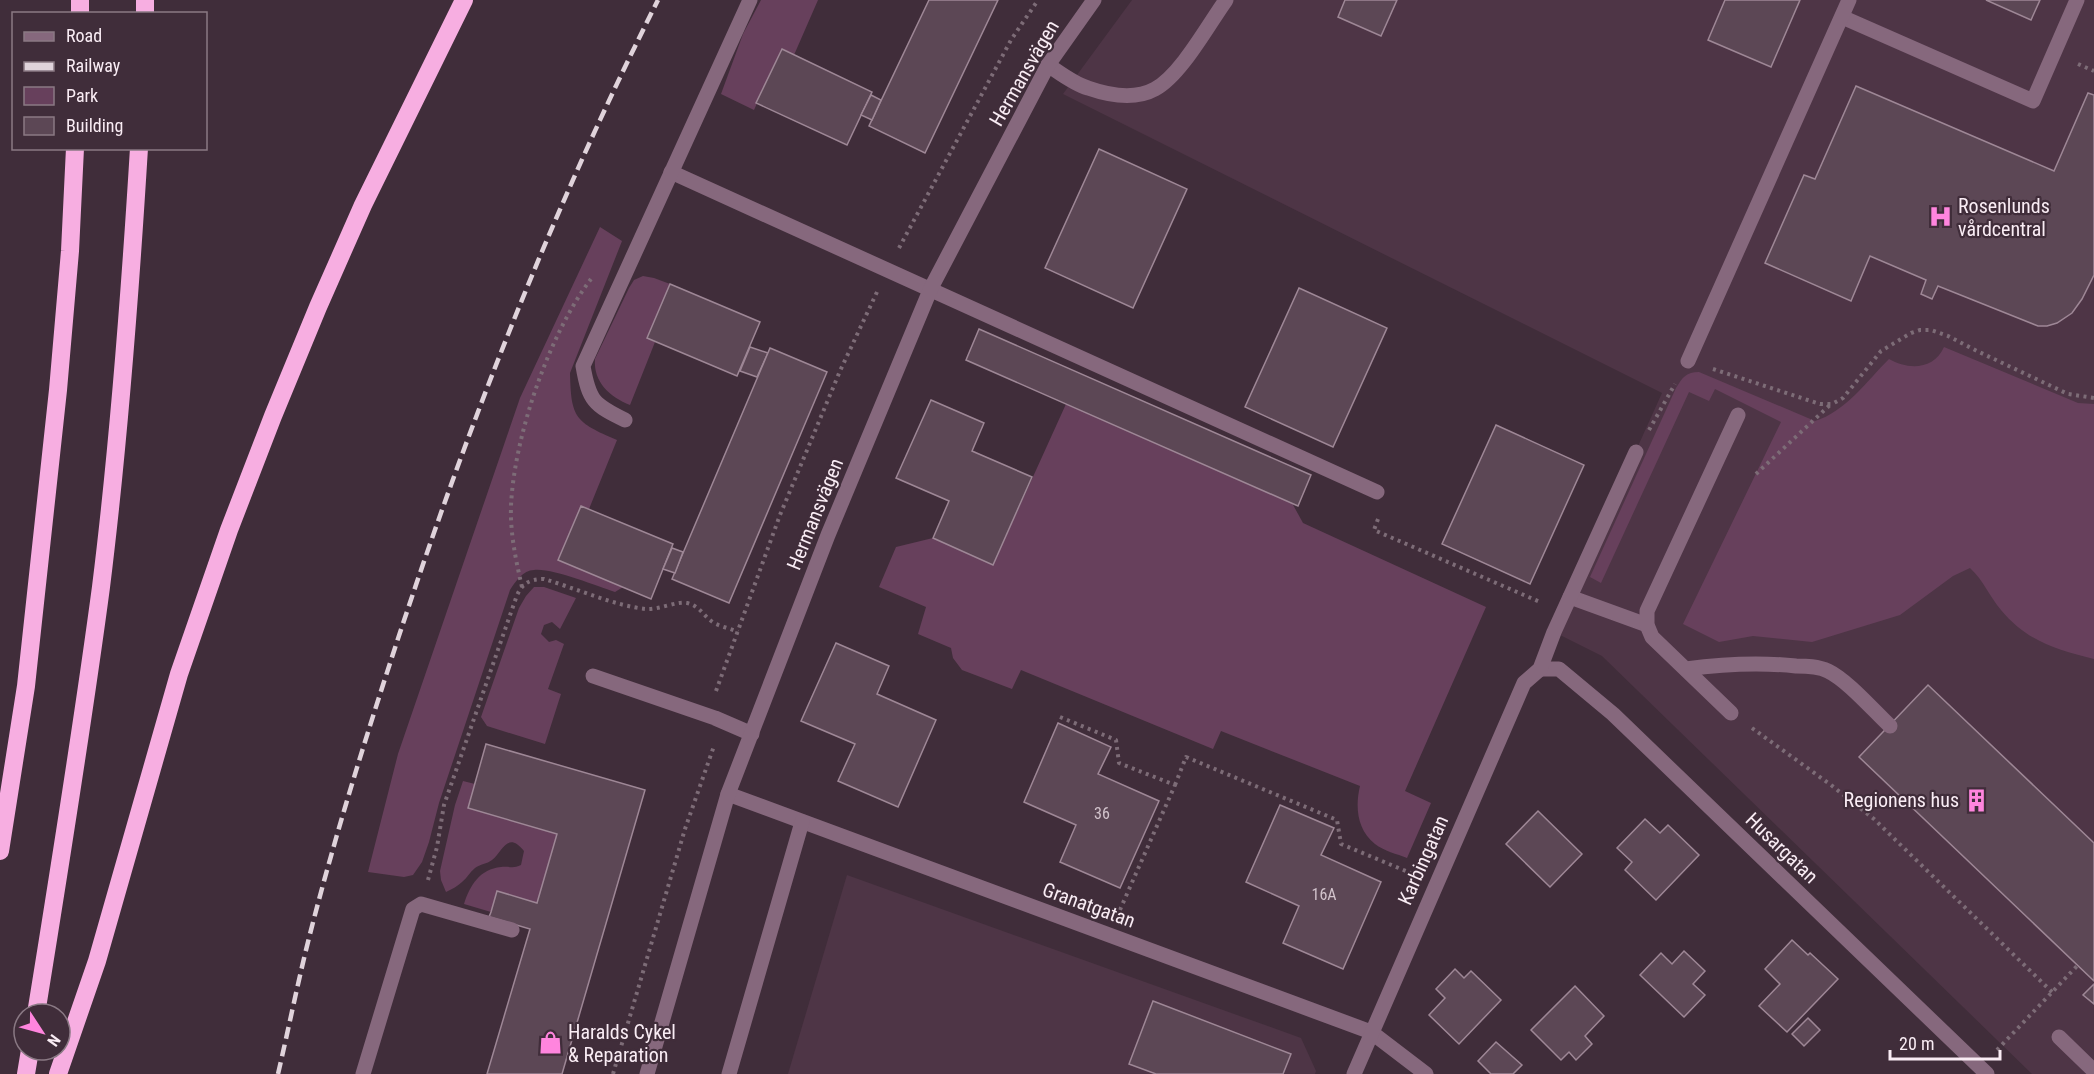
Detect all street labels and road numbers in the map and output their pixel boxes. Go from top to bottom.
street label: Hermansvägen [984,16,1064,130]
street label: Hermansvägen [782,455,848,573]
street label: Husargatan [1741,808,1823,888]
street label: Karbingatan [1393,812,1453,908]
street label: Granatgatan [1039,877,1139,933]

